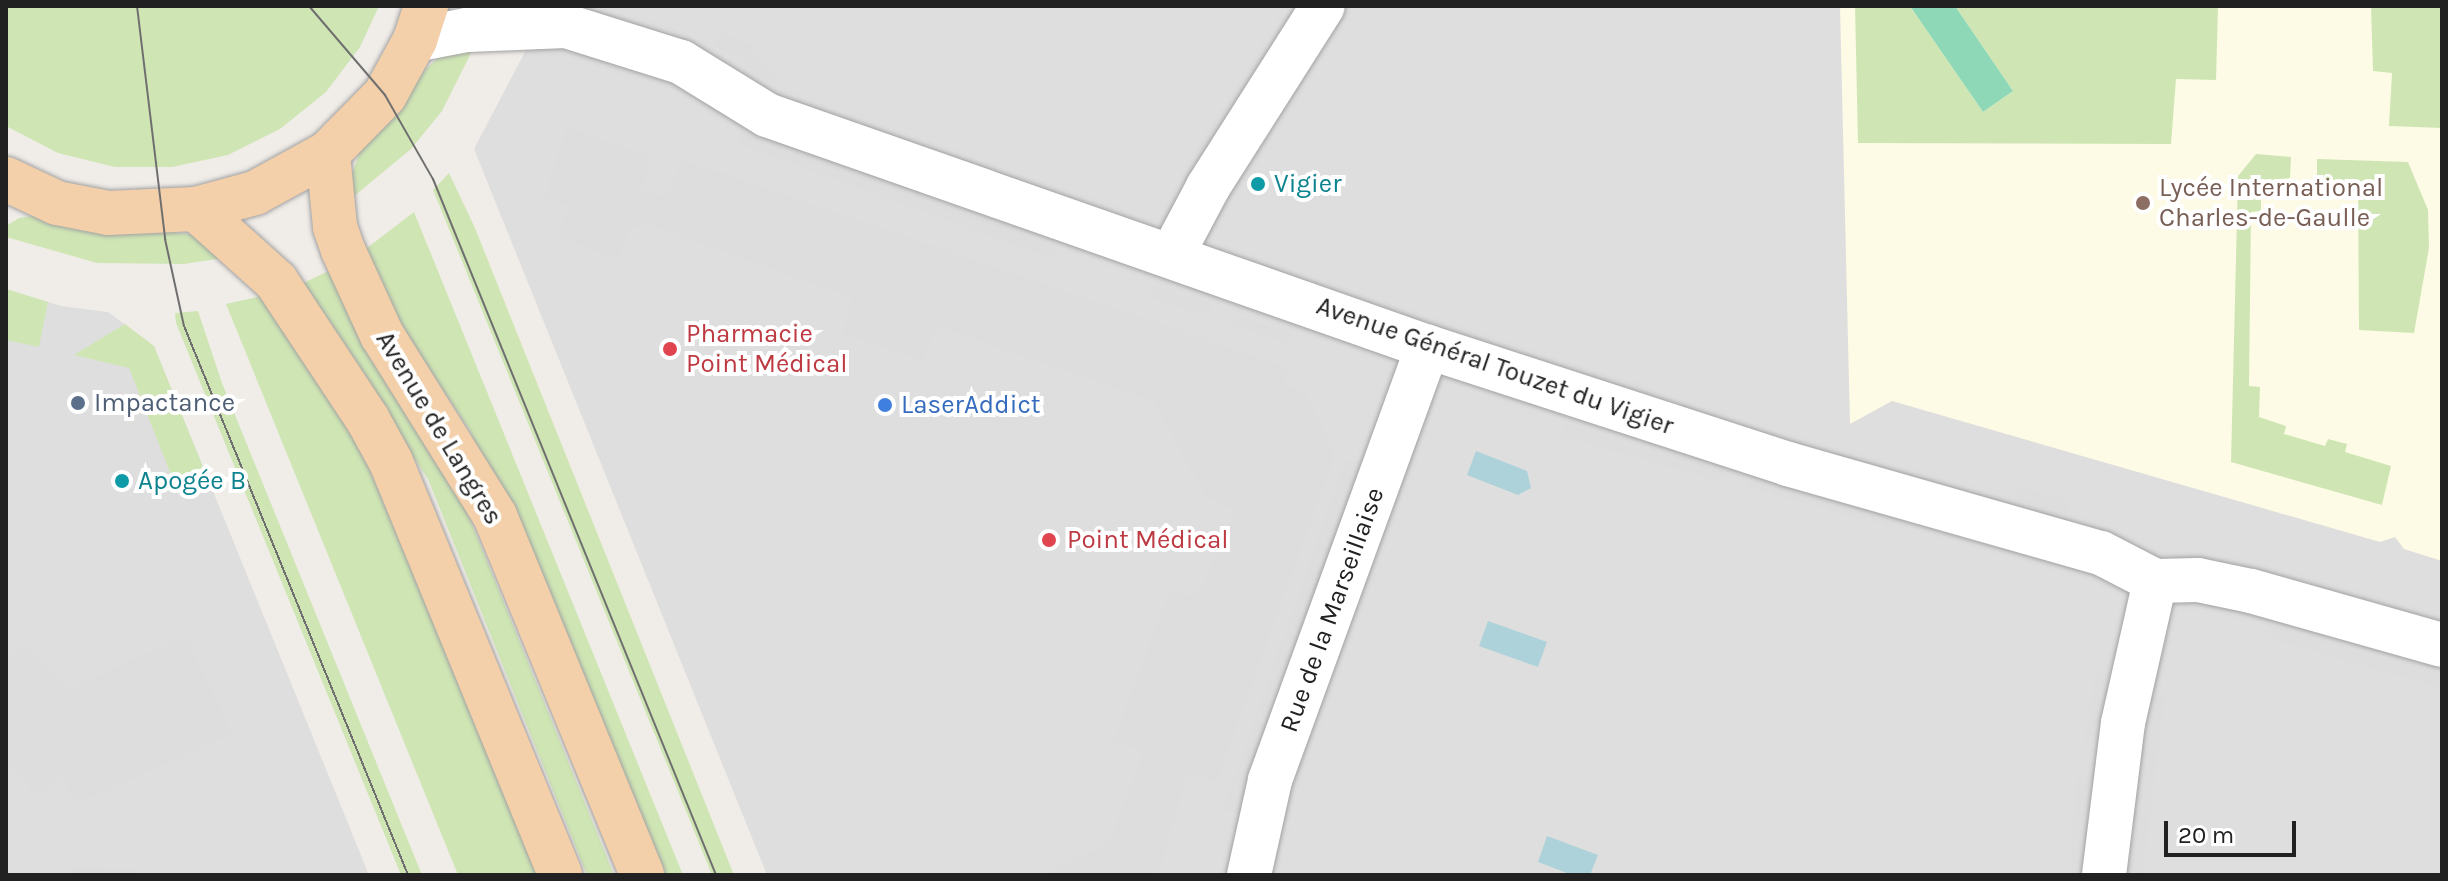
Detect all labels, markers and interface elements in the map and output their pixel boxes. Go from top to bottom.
place label: Vigier [1274,168,1342,200]
place label: Lycée International Charles-de-Gaulle [2159,172,2383,234]
marker: Vigier [1249,175,1267,193]
marker: Lycée International Charles-de-Gaulle [2134,194,2152,212]
street label: Avenue Général Touzet du Vigier [1312,290,1678,442]
place label: Pharmacie Point Médical [686,318,848,380]
street label: Avenue de Langres [369,326,509,530]
marker: Pharmacie Point Médical [661,340,679,358]
place label: Impactance [94,387,235,419]
place label: LaserAddict [901,389,1041,421]
marker: Impactance [69,394,87,412]
marker: LaserAddict [876,396,894,414]
place label: Apogée B [138,465,246,497]
marker: Apogée B [113,472,131,490]
street label: Rue de la Marseillaise [1273,483,1391,737]
place label: Point Médical [1067,524,1229,556]
marker: Point Médical [1038,529,1060,551]
scale bar [2168,805,2300,855]
text: 20 m [2178,821,2234,849]

